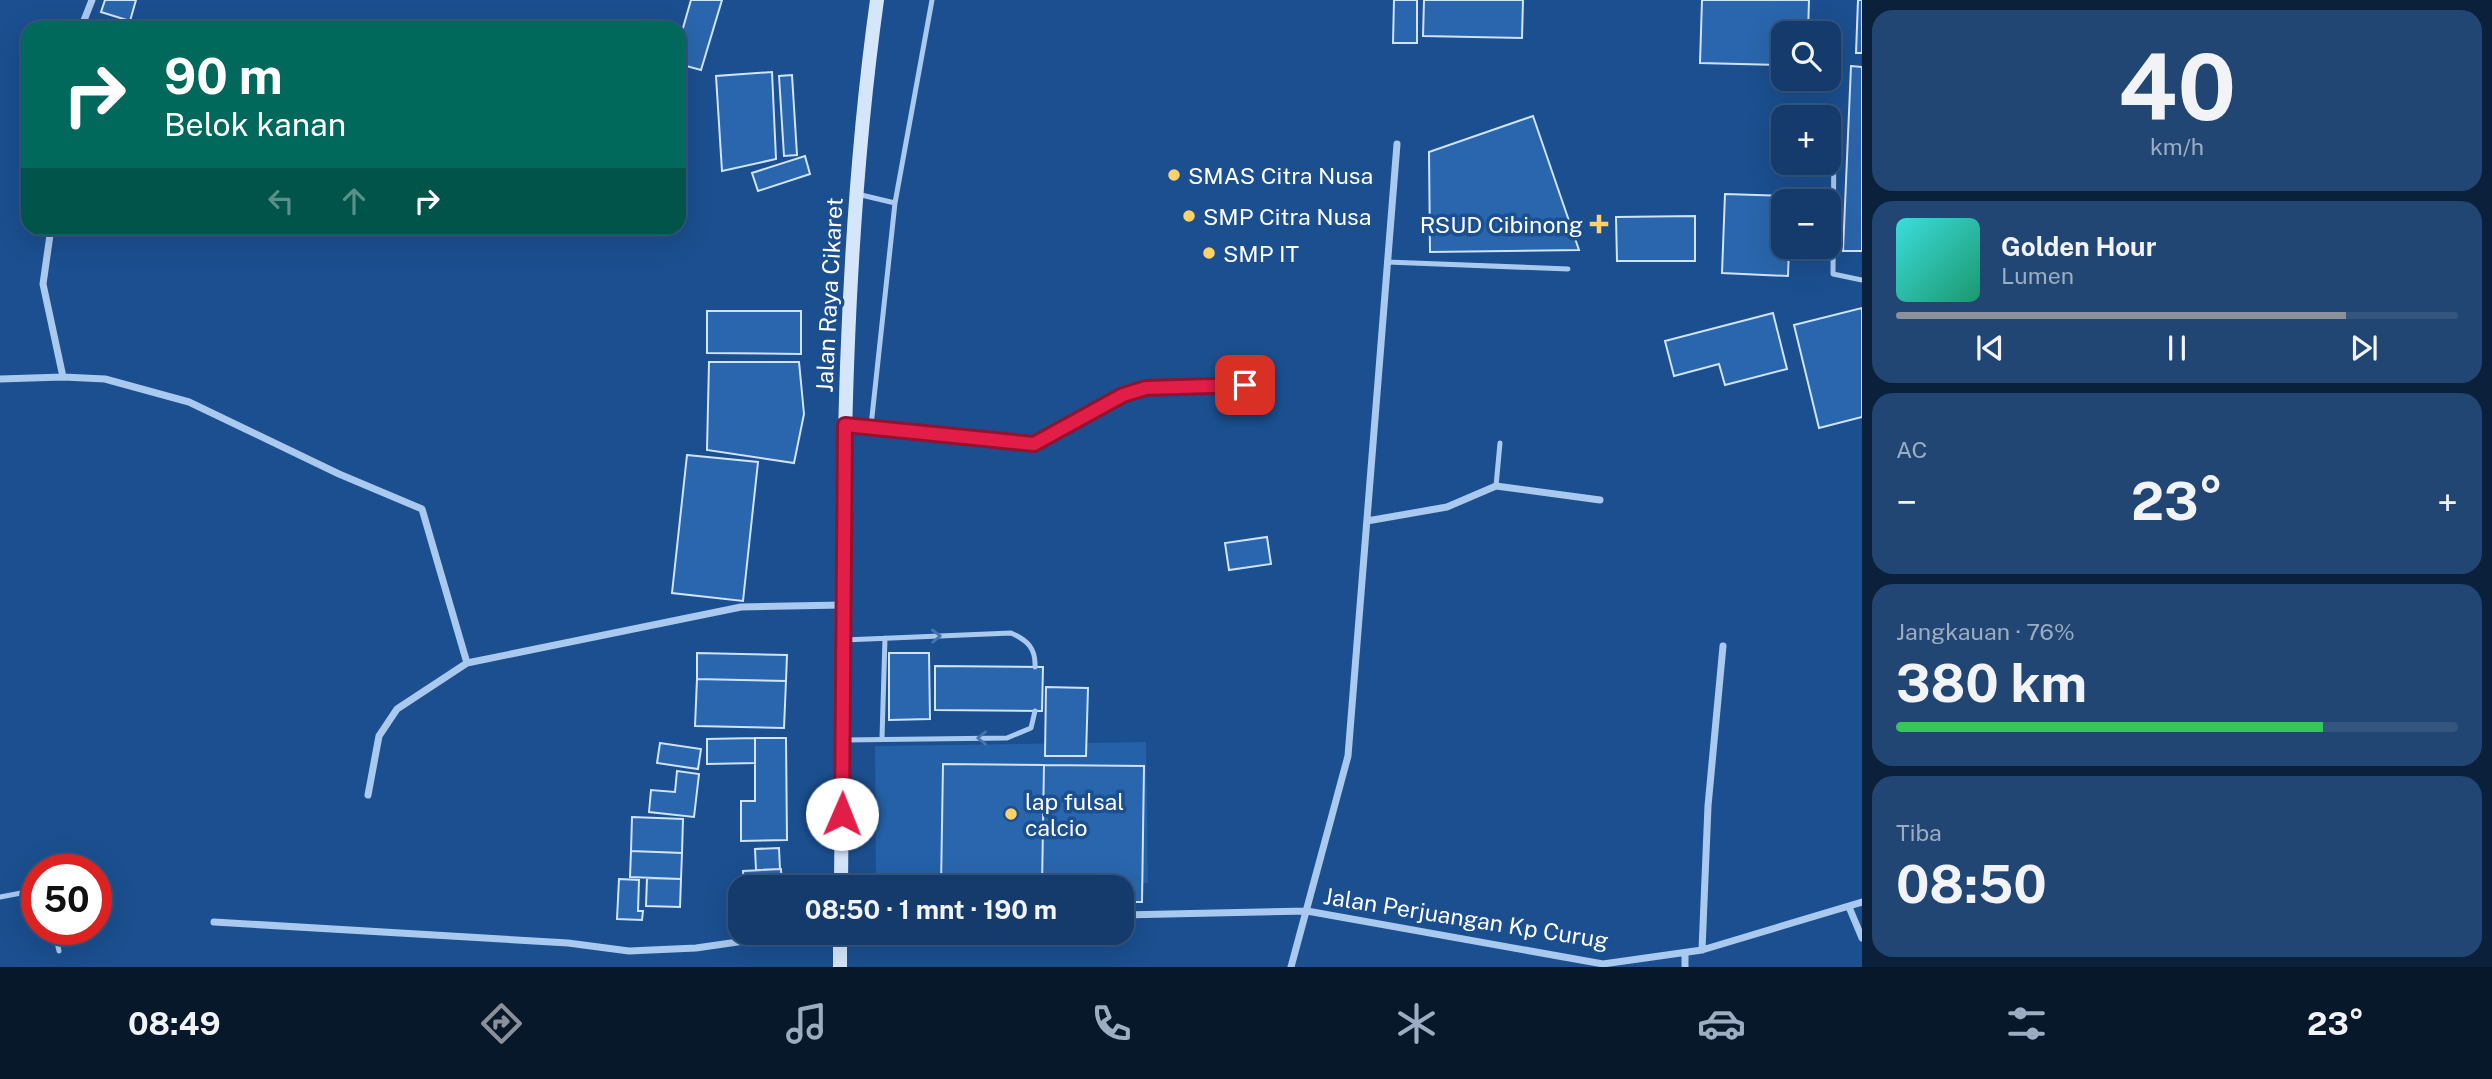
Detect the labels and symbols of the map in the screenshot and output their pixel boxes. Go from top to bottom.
place label: SMAS Citra Nusa [1188,162,1373,189]
marker: SMAS Citra Nusa [1166,167,1182,183]
street label: Jalan Raya Cikaret [810,197,848,393]
place label: SMP Citra Nusa [1203,203,1371,230]
marker: SMP Citra Nusa [1181,208,1197,224]
place label: RSUD Cibinong [1420,211,1583,238]
marker: RSUD Cibinong [1589,214,1609,234]
place label: SMP IT [1223,240,1299,267]
marker: SMP IT [1201,245,1217,261]
pin [1215,355,1275,415]
one-way arrow [930,628,941,643]
one-way arrow [976,730,987,746]
position arrow [805,777,879,851]
place label: lap fulsal calcio [1025,788,1124,841]
marker: lap fulsal calcio [1003,806,1019,822]
speed limit sign: 50 [21,854,112,945]
street label: Jalan Perjuangan Kp Curug [1322,882,1610,954]

